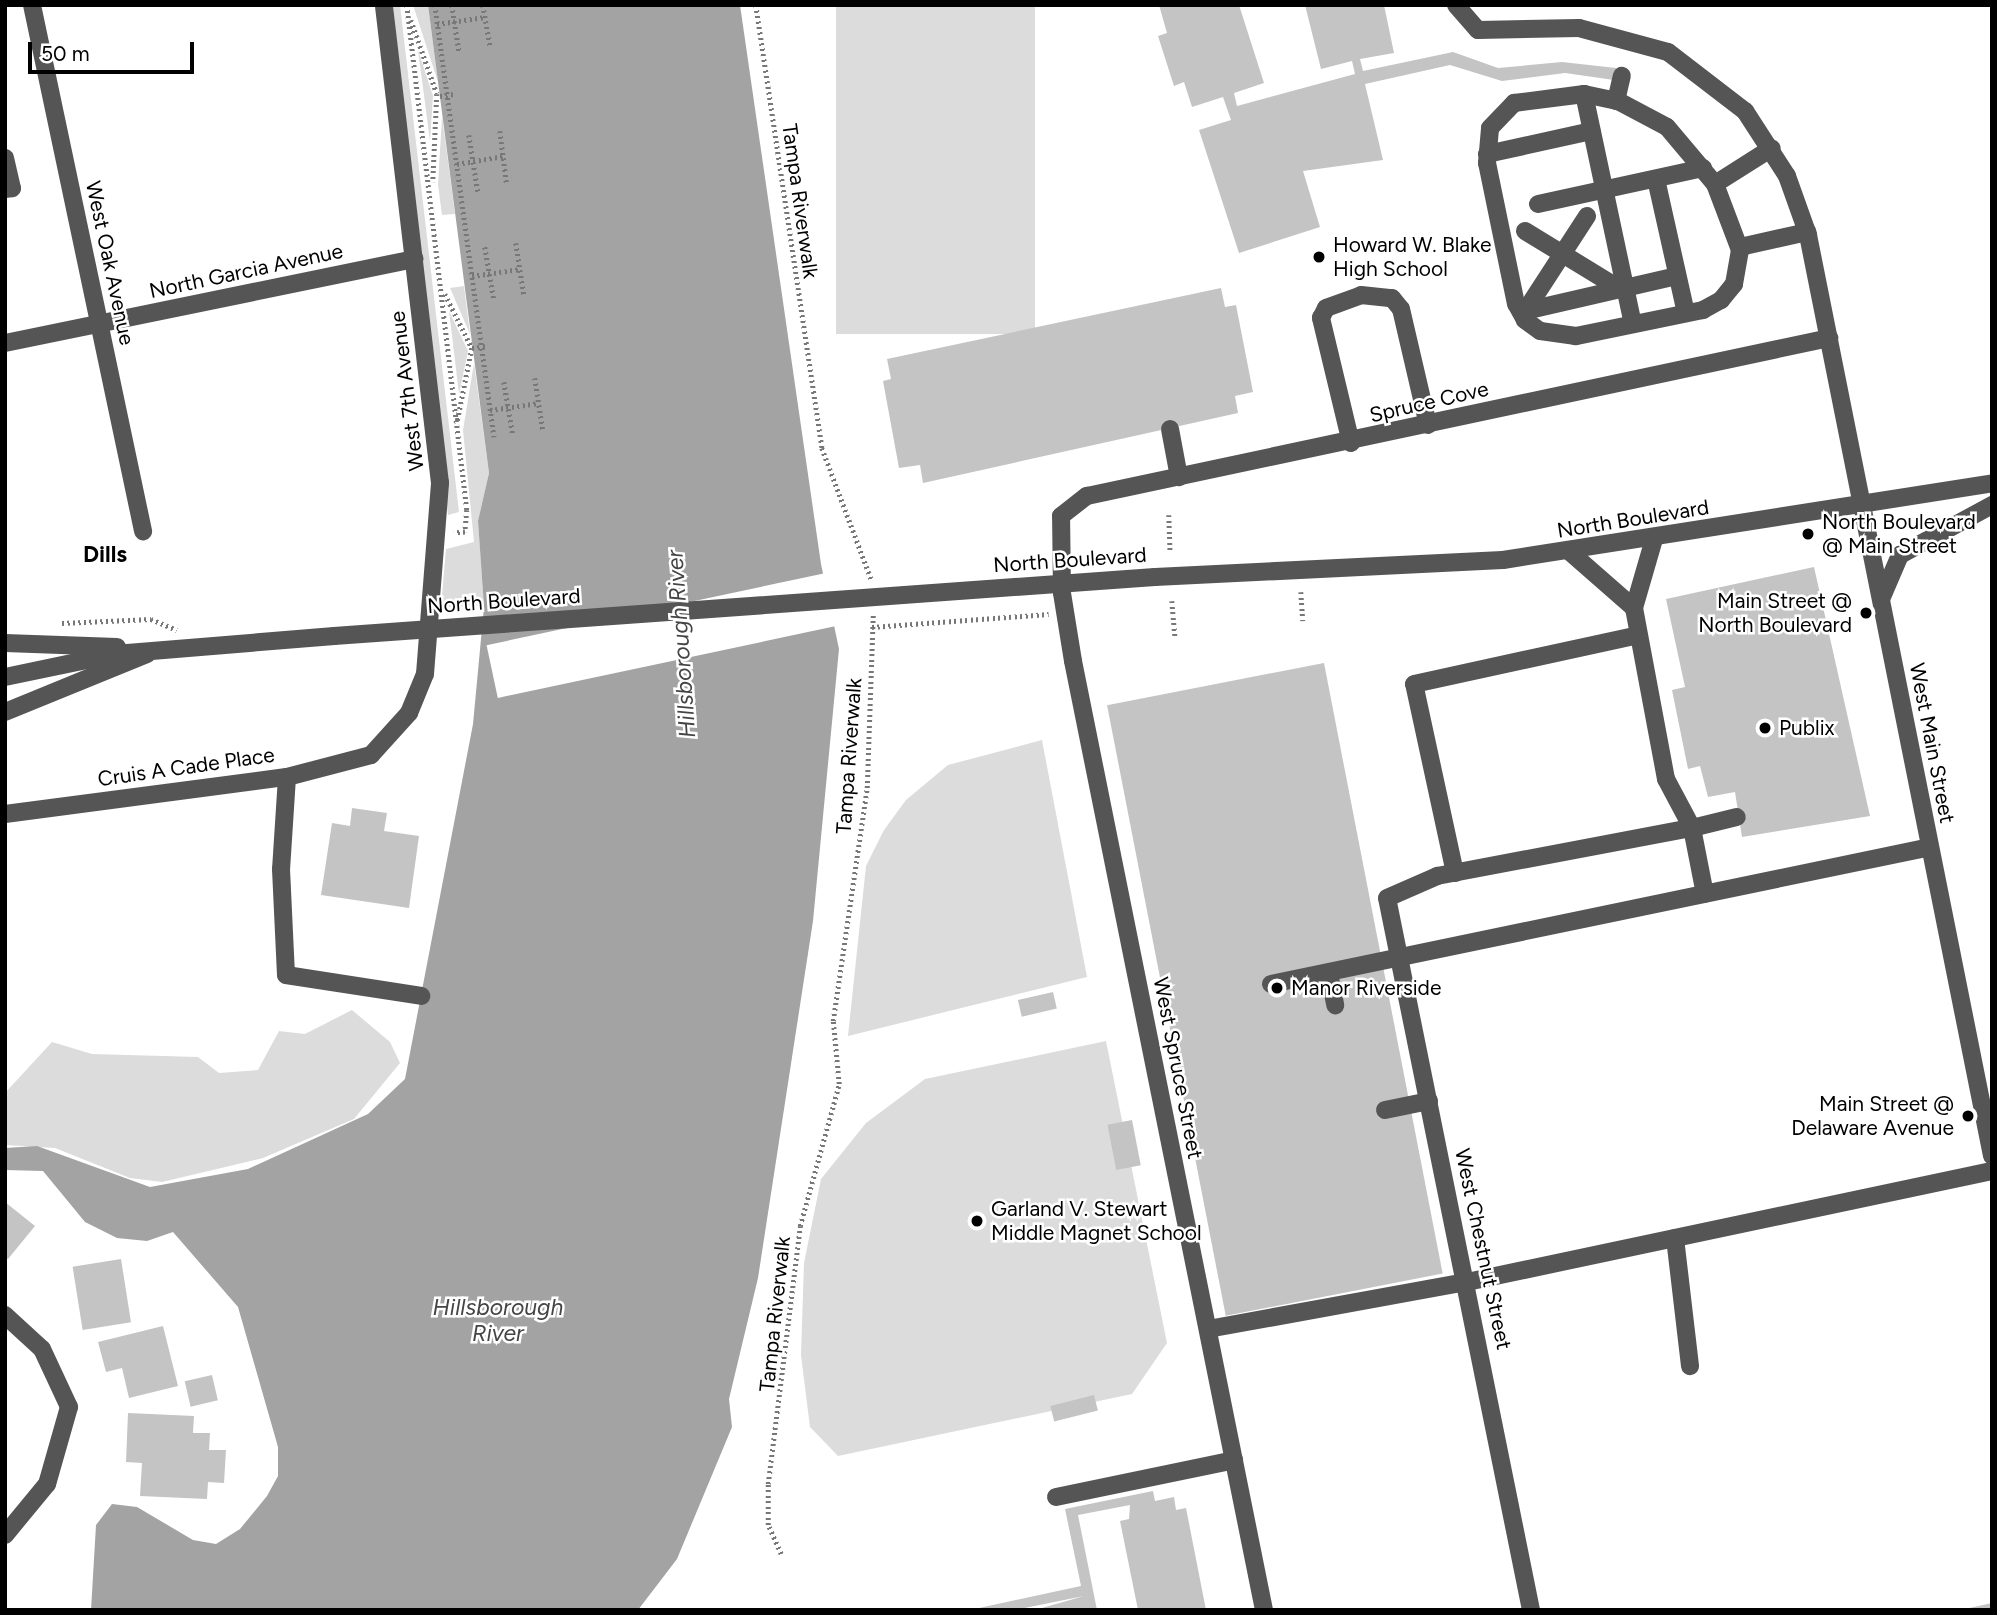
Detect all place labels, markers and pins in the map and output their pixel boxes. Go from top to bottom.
place label: Howard W. Blake High School [1333,232,1491,282]
marker: Howard W. Blake High School [1311,249,1327,265]
place label: North Boulevard @ Main Street [1822,509,1976,559]
marker: North Boulevard @ Main Street [1800,526,1816,542]
place label: Main Street @ North Boulevard [1698,588,1852,638]
marker: Main Street @ North Boulevard [1858,605,1874,621]
place label: Publix [1779,715,1835,741]
marker: Publix [1757,720,1773,736]
place label: Manor Riverside [1291,975,1441,1001]
marker: Manor Riverside [1269,980,1285,996]
place label: Main Street @ Delaware Avenue [1791,1091,1954,1141]
marker: Main Street @ Delaware Avenue [1960,1108,1976,1124]
place label: Garland V. Stewart Middle Magnet School [991,1196,1202,1246]
marker: Garland V. Stewart Middle Magnet School [969,1213,985,1229]

